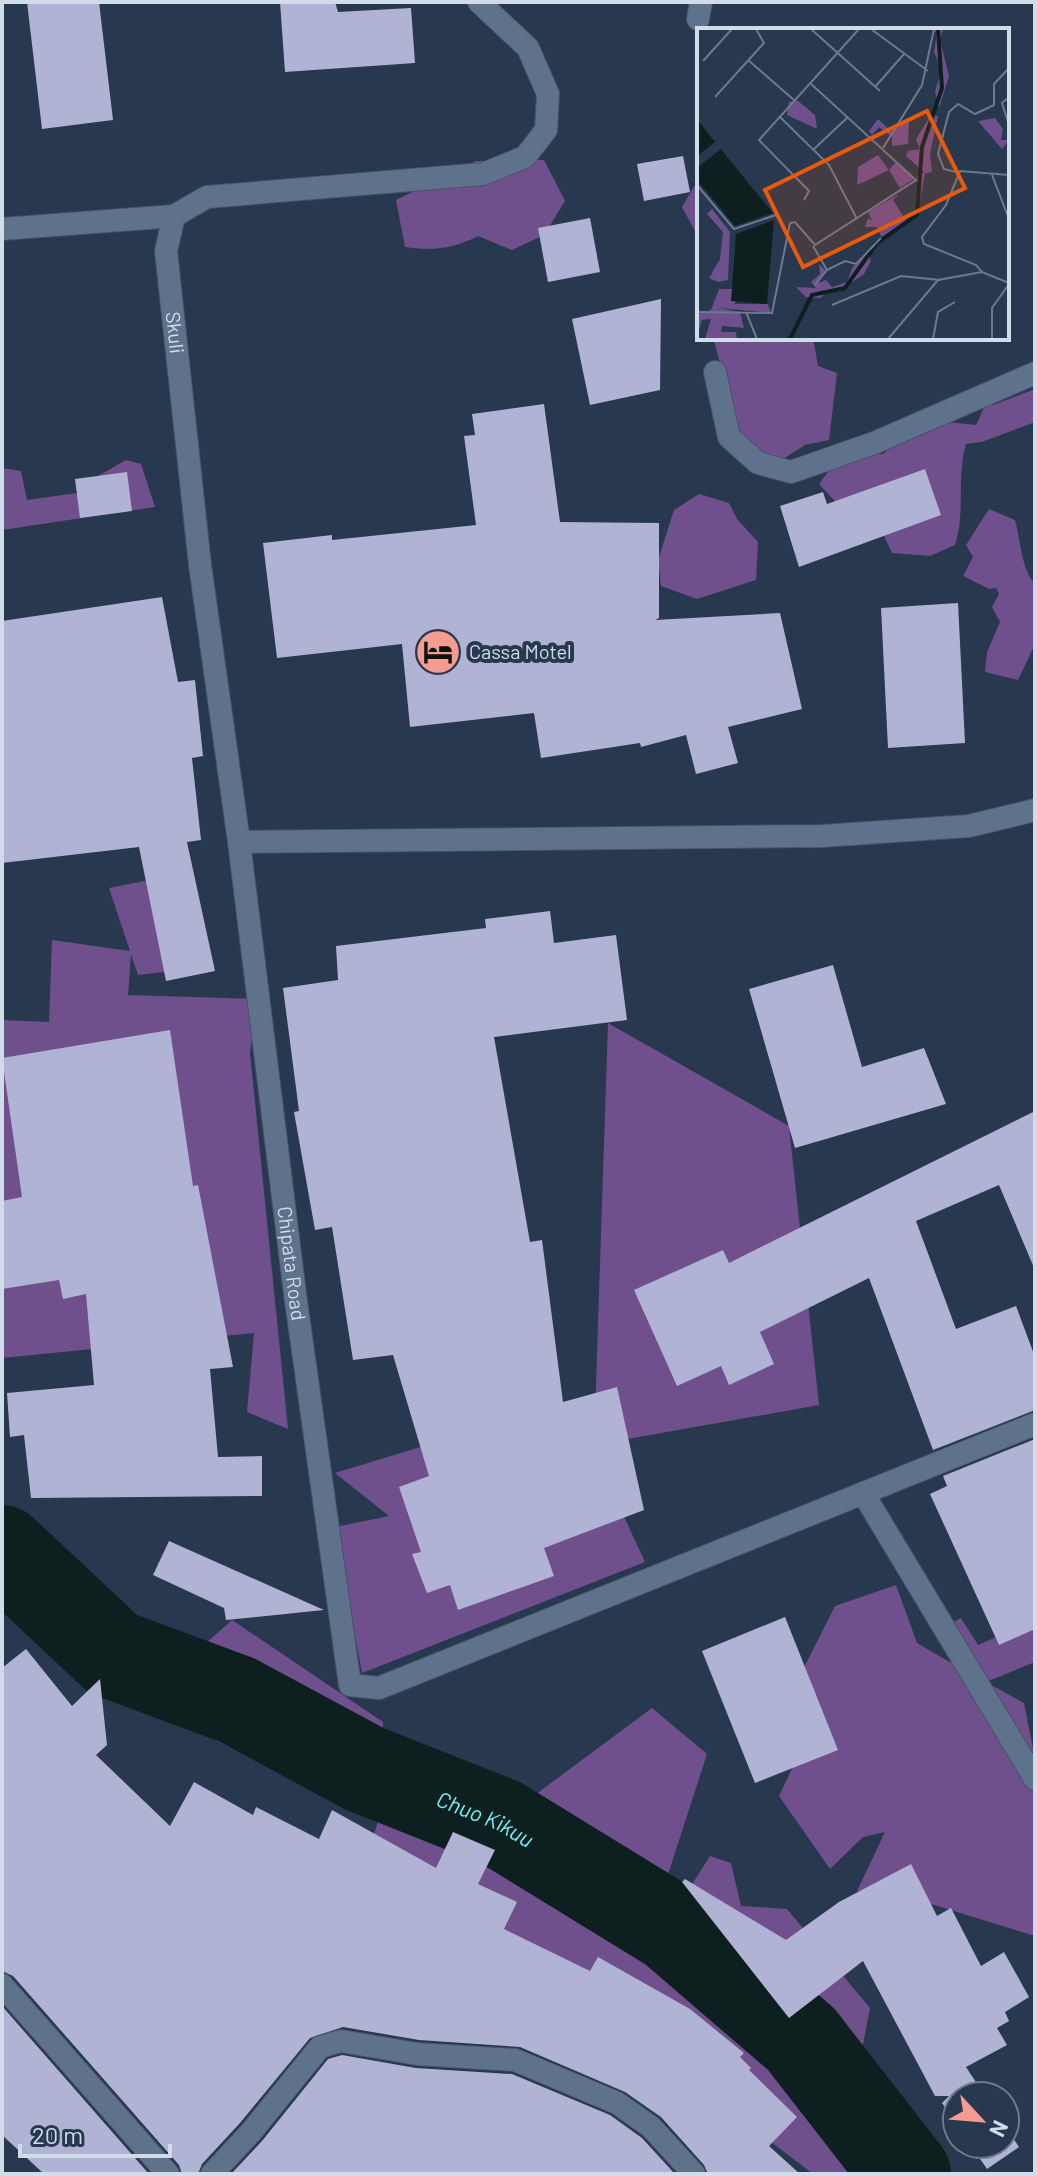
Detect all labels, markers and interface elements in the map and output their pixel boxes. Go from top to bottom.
inset map [697,28,1009,340]
street label: Skuli [162,310,190,355]
hotel icon: Cassa Motel [414,628,462,676]
place label: Cassa Motel [469,639,572,663]
street label: Chipata Road [273,1205,312,1322]
water label: Chuo Kikuu [433,1785,539,1852]
north arrow [941,2080,1021,2160]
scale bar [20,2108,170,2158]
text: N [985,2117,1015,2141]
text: 20 m [32,2120,83,2149]

